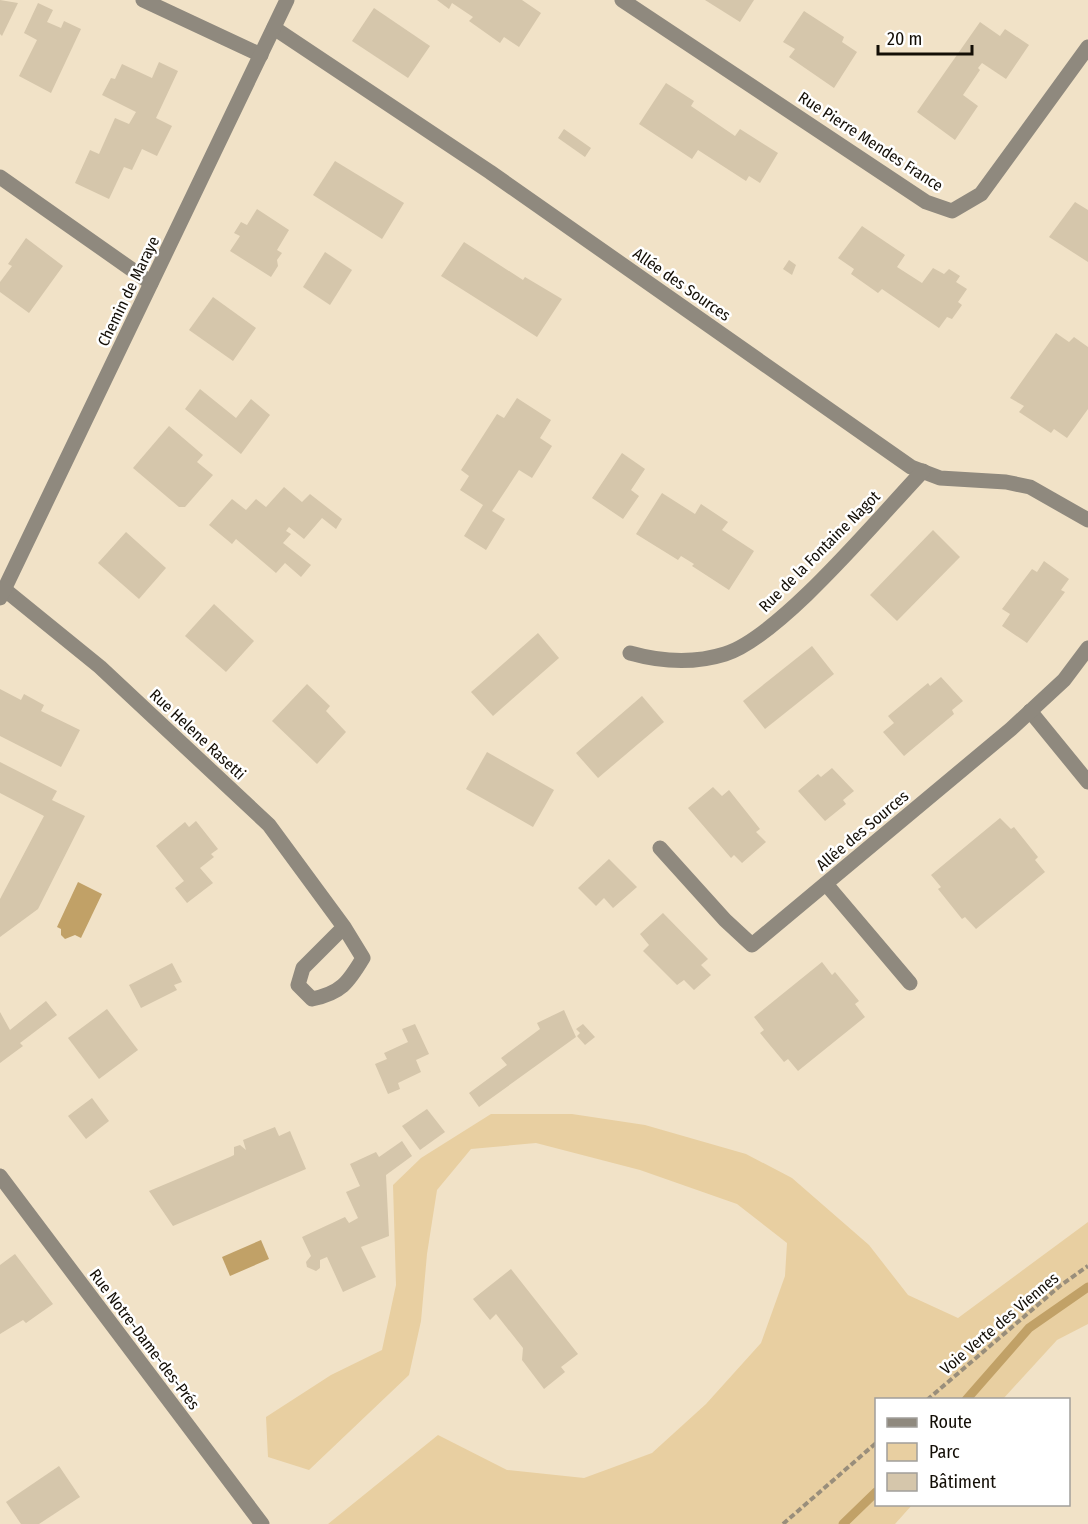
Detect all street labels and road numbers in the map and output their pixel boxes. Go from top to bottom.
street label: Rue Pierre Mendes France [795,88,947,195]
street label: Chemin de Maraye [94,233,163,349]
street label: Allée des Sources [629,244,734,325]
street label: Rue de la Fontaine Nagot [755,486,884,616]
street label: Rue Helene Rasetti [146,685,249,784]
street label: Allée des Sources [812,786,912,874]
street label: Rue Notre-Dame-des-Prés [86,1265,204,1413]
street label: Voie Verte des Viennes [936,1268,1062,1378]

